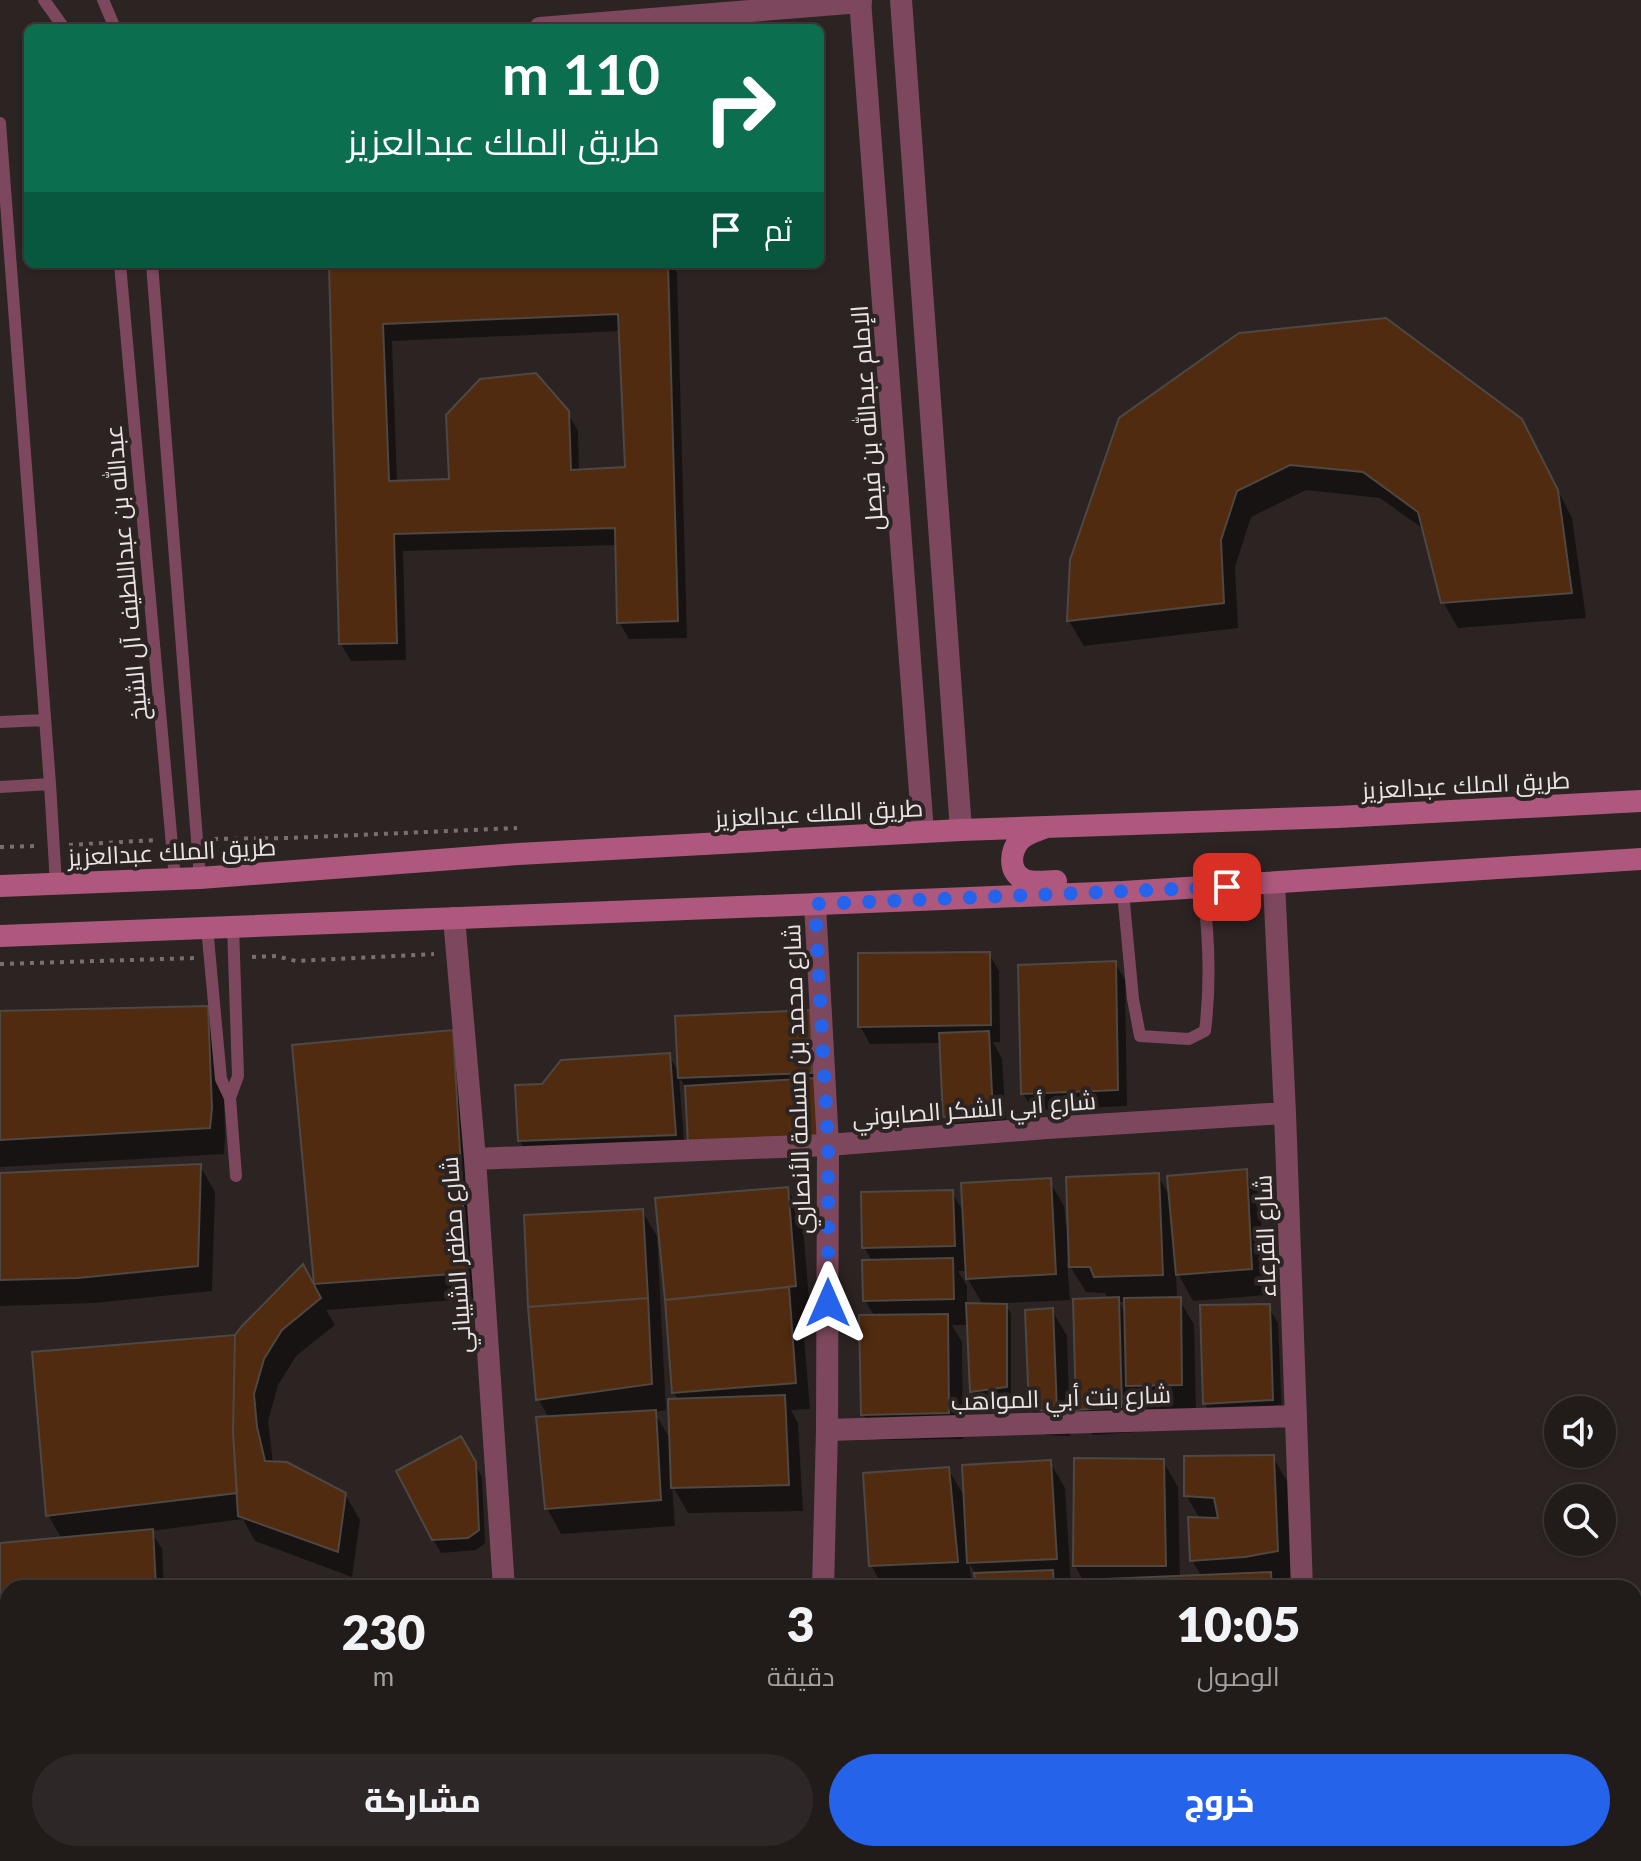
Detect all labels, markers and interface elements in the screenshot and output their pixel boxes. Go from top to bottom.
text: 110 m [502,40,660,107]
icon: right [688,56,792,160]
text: طريق الملك عبدالعزيز [347,119,660,163]
icon: arrive [704,208,748,252]
text: ثم [764,211,792,247]
street label: الإمام عبدالله بن فيصل [844,304,891,532]
street label: عبدالله بن عبداللطيف آل الشيخ [98,424,155,722]
street label: طريق الملك عبدالعزيز [1359,764,1571,806]
street label: طريق الملك عبدالعزيز [712,792,924,834]
street label: طريق الملك عبدالعزيز [65,831,277,873]
pin [1193,853,1261,921]
icon: arrive [1205,865,1249,909]
street label: شارع محمد بن مسلمة الأنصاري [776,923,821,1235]
street label: شارع أبي الشكر الصابوني [851,1085,1097,1137]
street label: شارع مظفر الشيباني [434,1155,482,1354]
street label: شارع القرعاء [1247,1174,1284,1298]
position arrow [786,1261,870,1345]
street label: شارع بنت أبي المواهب [950,1379,1172,1421]
map controls [1544,1396,1616,1556]
button: sound [1544,1396,1616,1468]
button: search [1544,1484,1616,1556]
text: 3 [787,1595,815,1652]
text: 10:05 [1176,1595,1300,1652]
text: 230 [342,1603,425,1660]
text: m [373,1660,394,1692]
text: دقيقة [767,1660,835,1692]
text: الوصول [1197,1660,1280,1692]
button: مشاركة [32,1754,813,1846]
button: خروج [829,1754,1610,1846]

